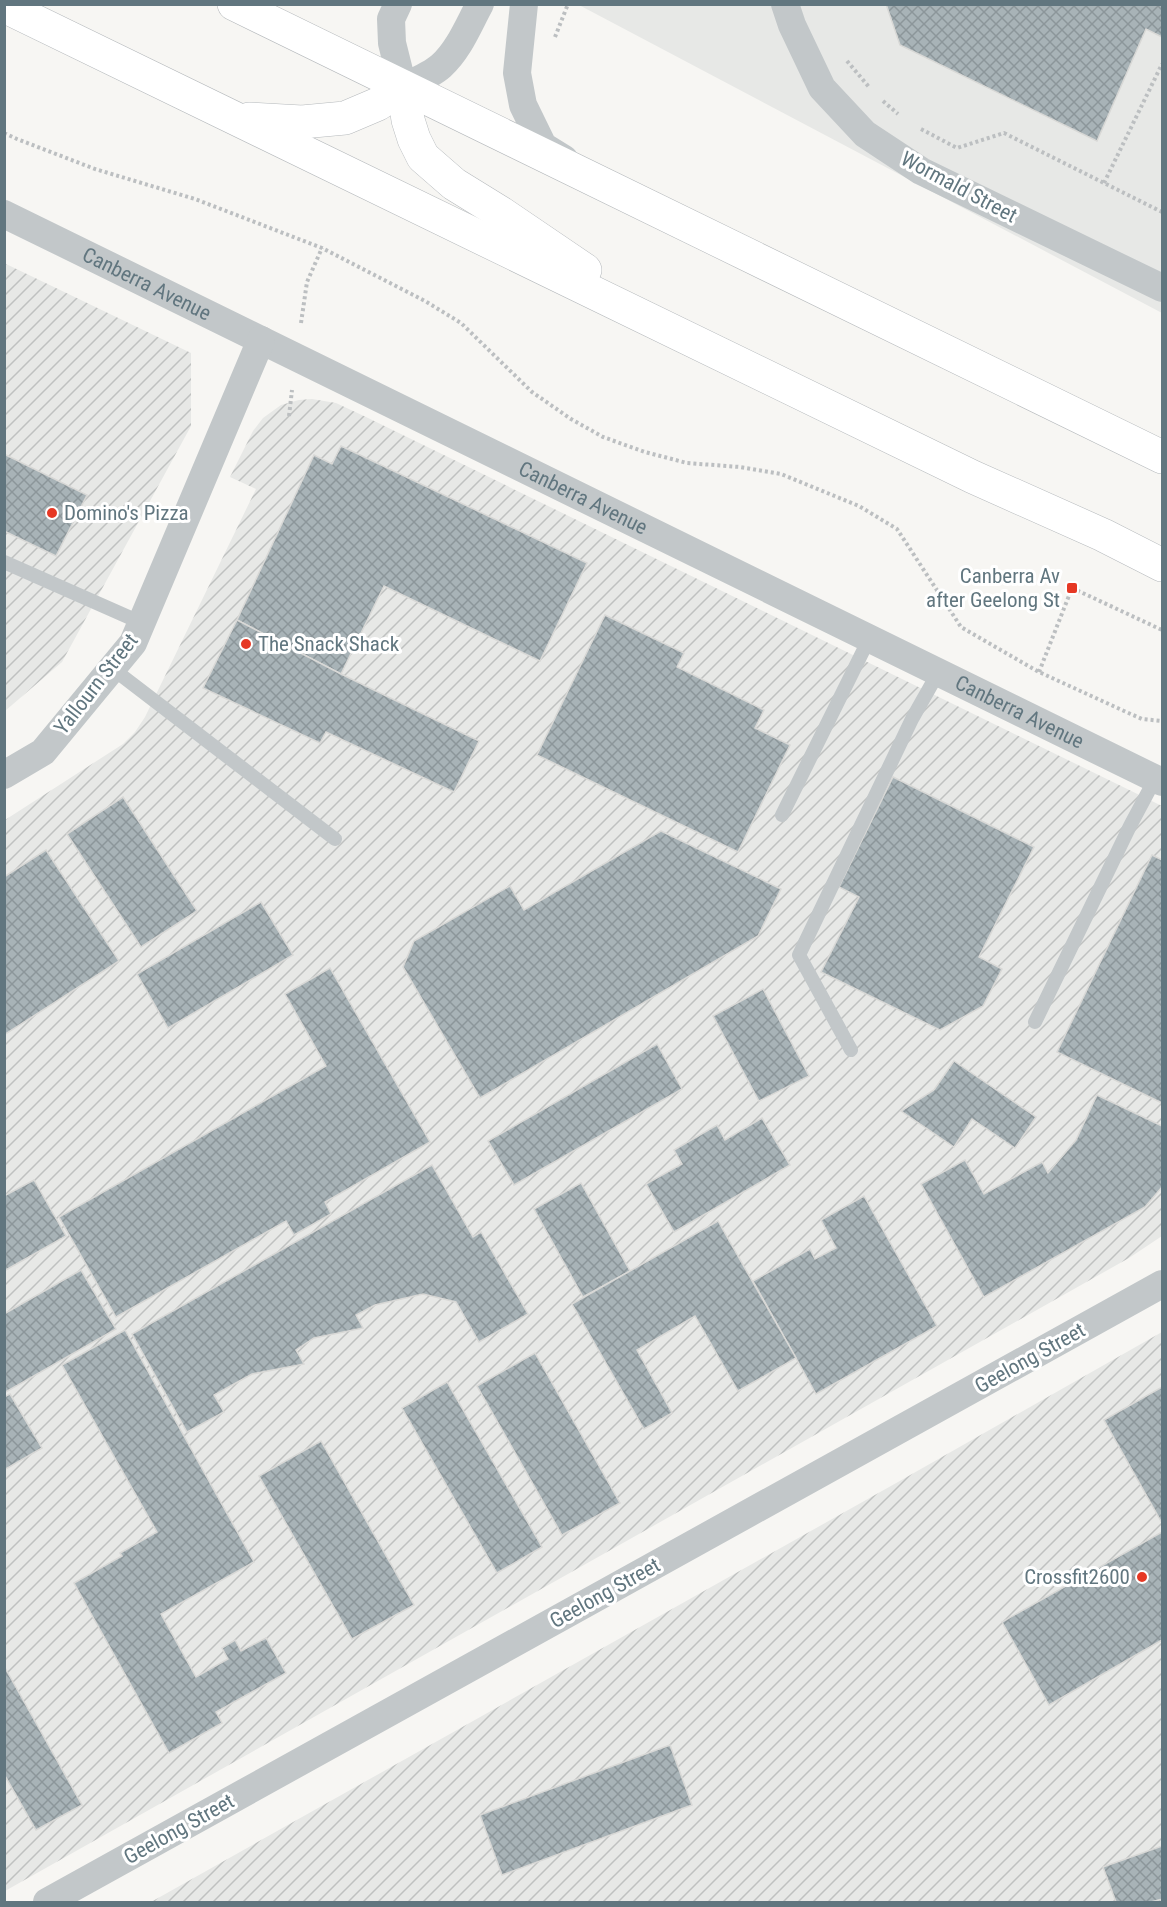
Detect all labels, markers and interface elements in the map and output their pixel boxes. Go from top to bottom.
street label: Wormald Street [897,146,1021,228]
street label: Canberra Avenue [79,242,215,326]
street label: Canberra Avenue [515,456,651,540]
place label: Domino's Pizza [64,501,189,525]
marker: Domino's Pizza [45,506,59,520]
place label: Canberra Av after Geelong St [926,564,1060,612]
marker: Canberra Av after Geelong St [1065,581,1079,595]
street label: Yallourn Street [49,629,143,739]
place label: The Snack Shack [258,632,400,656]
marker: The Snack Shack [239,637,253,651]
street label: Canberra Avenue [951,670,1088,754]
street label: Geelong Street [971,1318,1089,1398]
street label: Geelong Street [546,1553,664,1633]
place label: Crossfit2600 [1024,1565,1130,1589]
marker: Crossfit2600 [1135,1570,1149,1584]
street label: Geelong Street [120,1789,238,1869]

